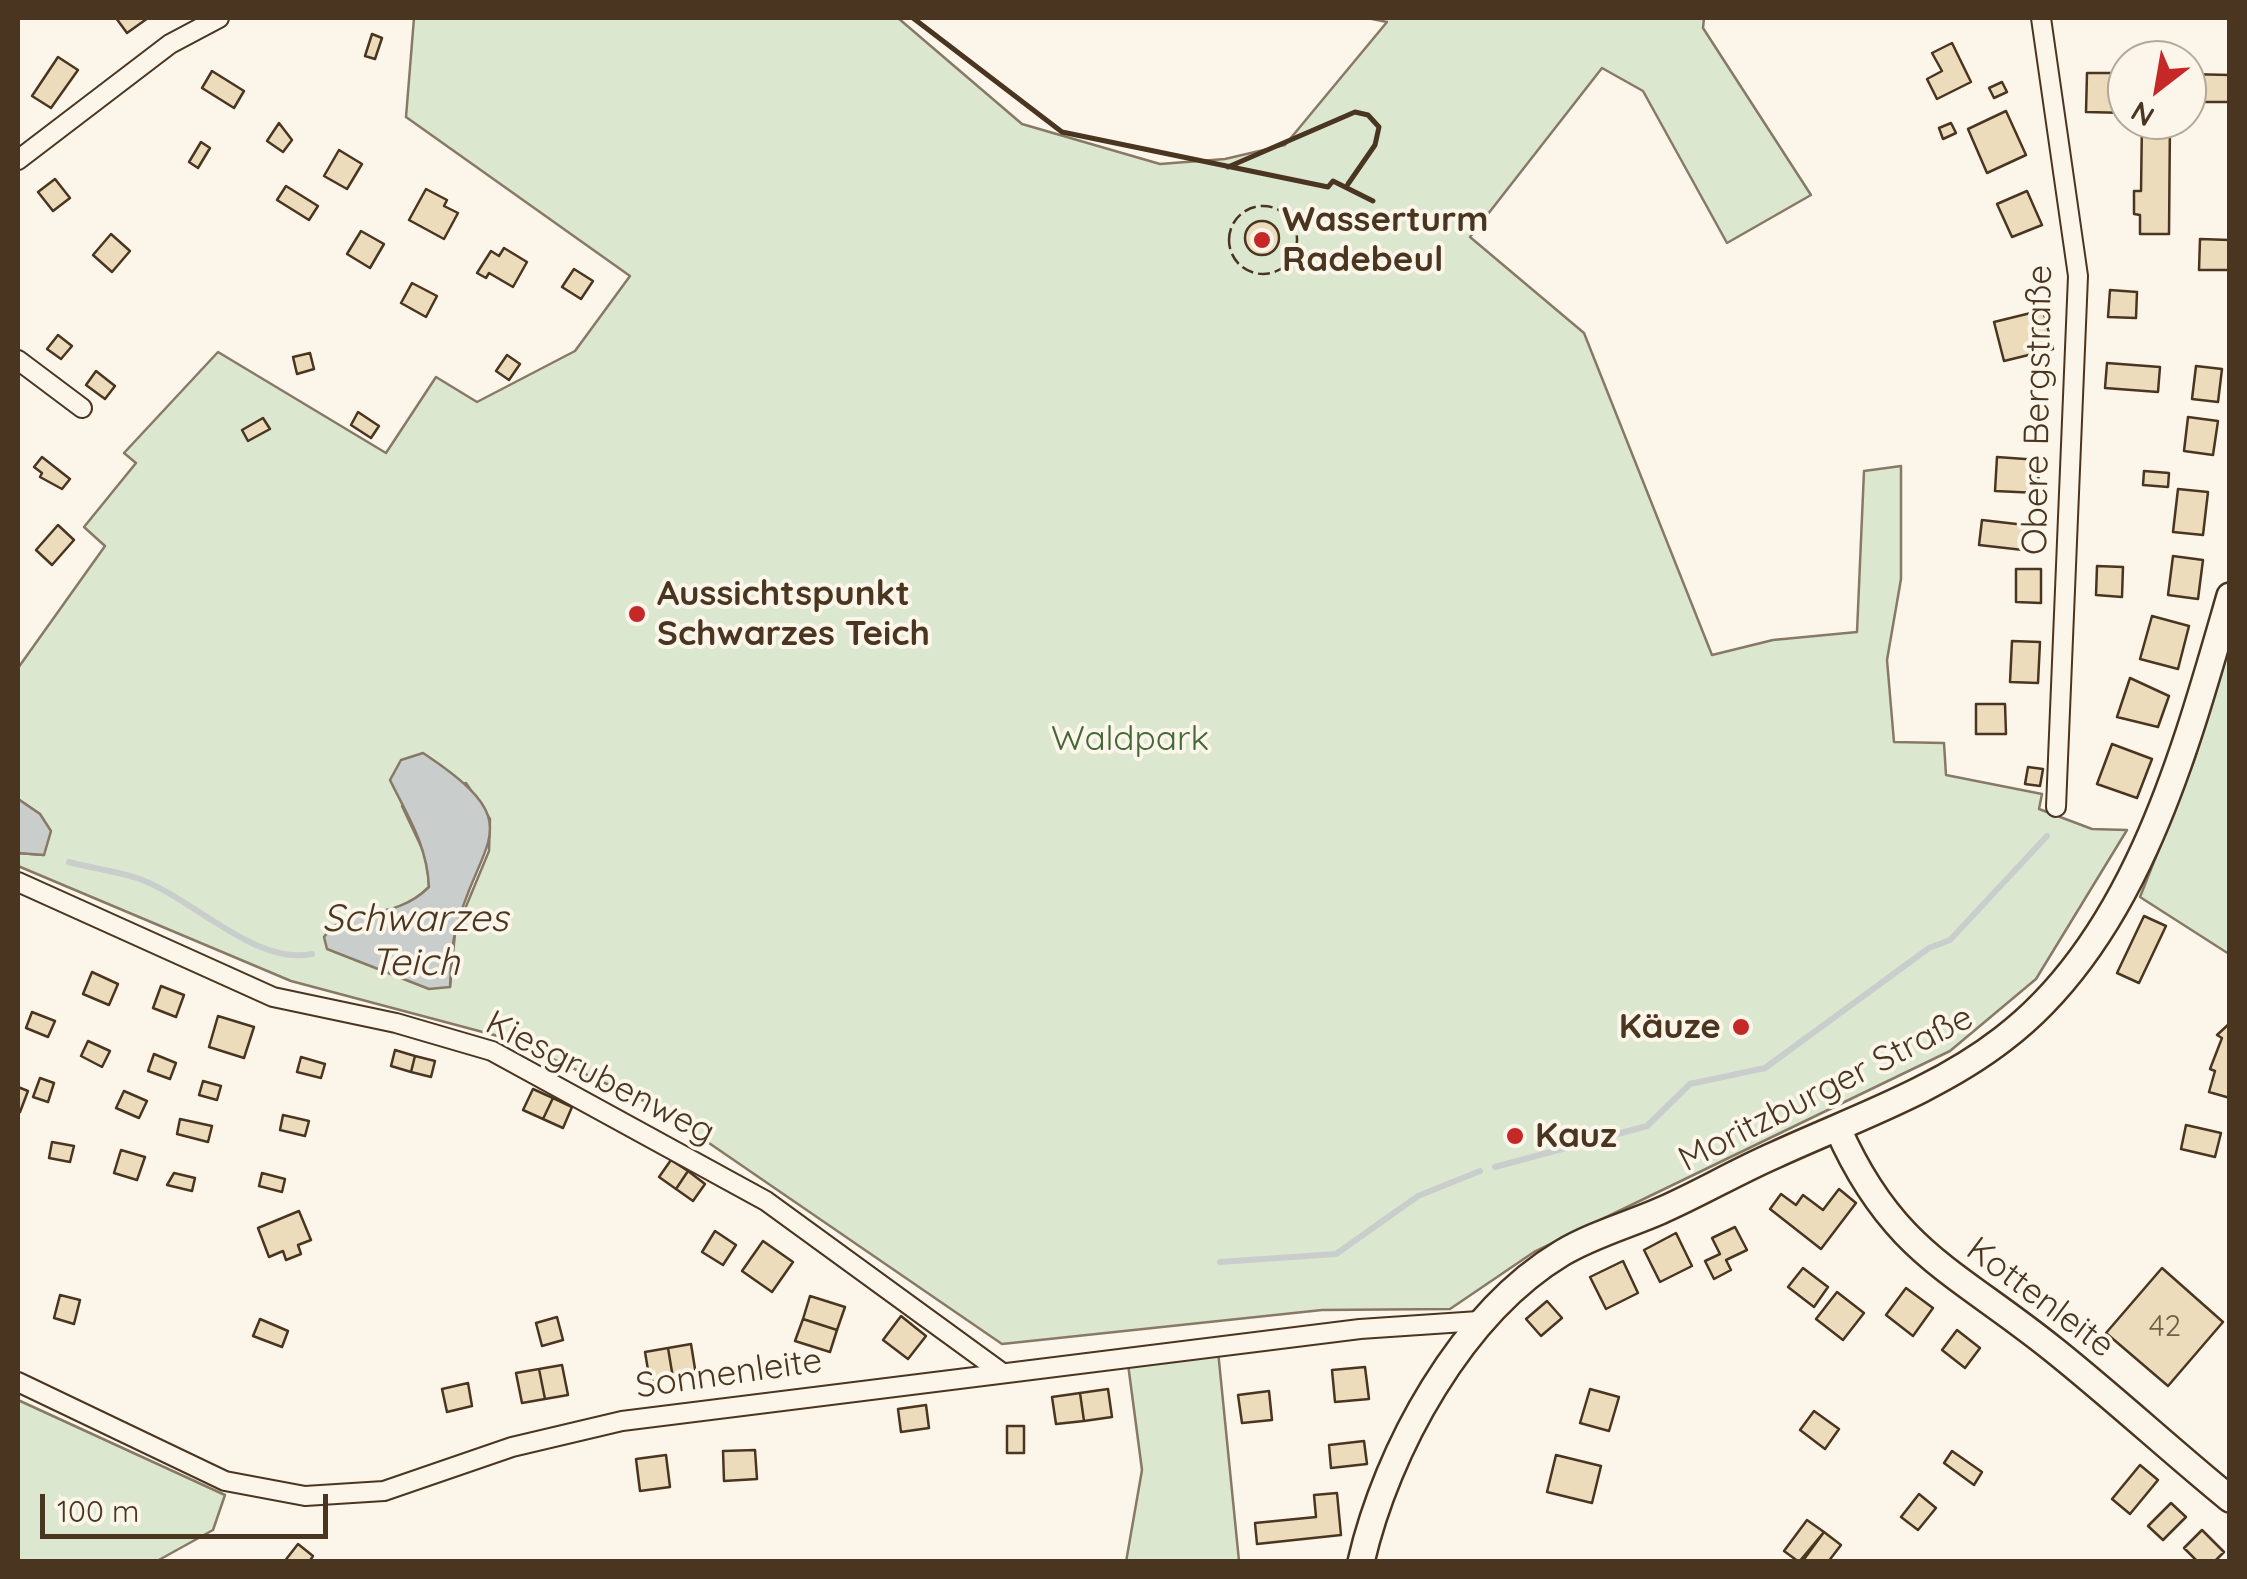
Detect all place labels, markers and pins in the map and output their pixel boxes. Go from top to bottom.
place label: Wasserturm Radebeul [1282,199,1489,281]
marker: Wasserturm Radebeul [1251,229,1273,251]
place label: Aussichtspunkt Schwarzes Teich [657,573,930,655]
marker: Aussichtspunkt Schwarzes Teich [626,603,648,625]
place label: Käuze [1619,1006,1721,1048]
marker: Käuze [1730,1016,1752,1038]
place label: Kauz [1535,1115,1617,1157]
marker: Kauz [1504,1125,1526,1147]

